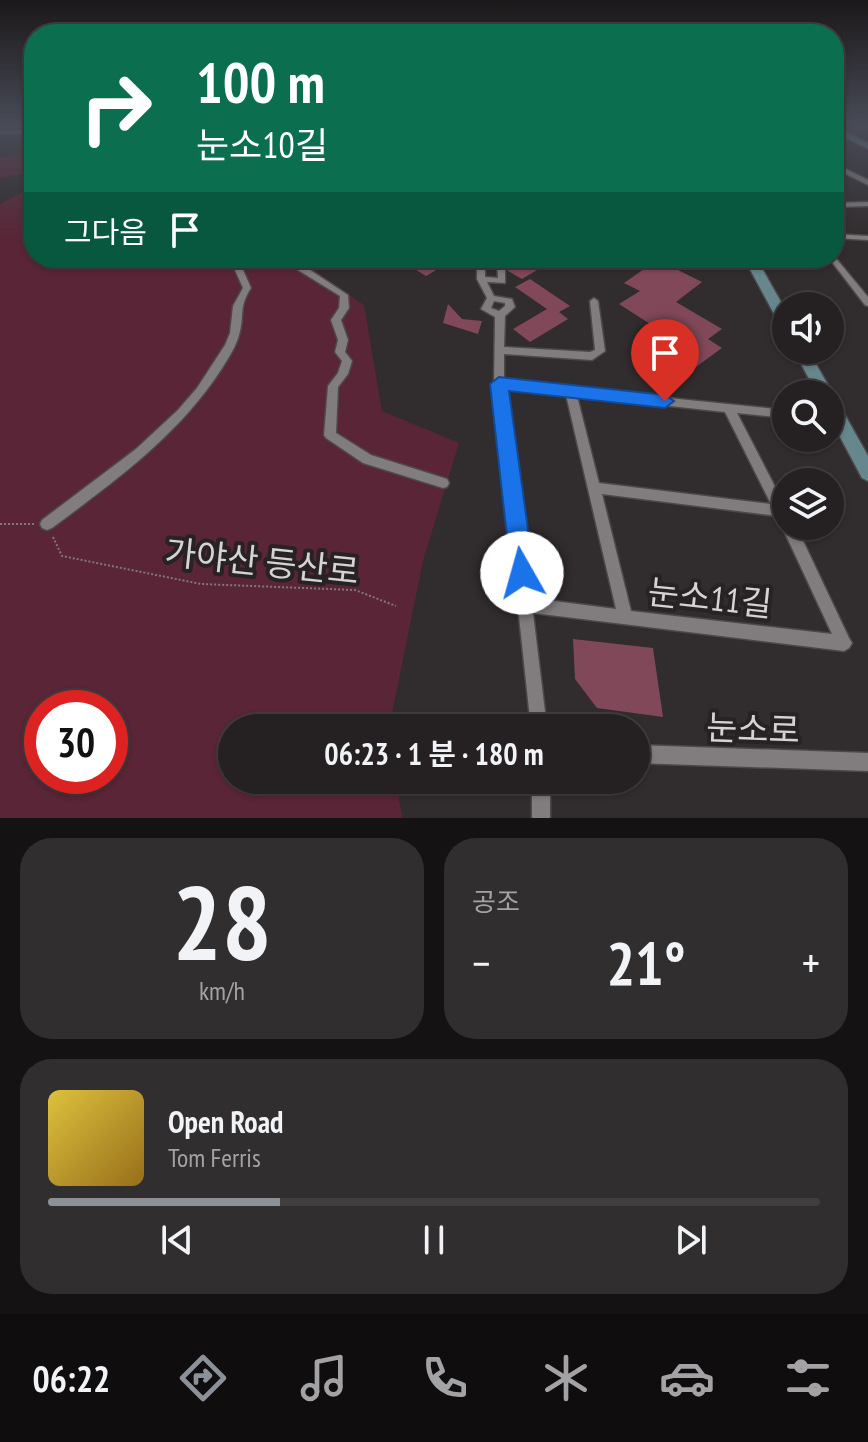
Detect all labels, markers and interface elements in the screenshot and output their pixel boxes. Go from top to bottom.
text: 100 m [196,46,325,118]
icon: right [64,56,168,160]
text: 눈소10길 [196,121,328,168]
icon: arrive [163,208,207,252]
text: 그다음 [64,212,147,251]
map controls [772,292,844,540]
button: sound [772,292,844,364]
pin [631,319,699,401]
icon: arrive [643,331,687,375]
button: search [772,380,844,452]
button: layers [772,468,844,540]
street label: 가야산 등산로 [163,529,361,593]
position arrow [480,531,564,615]
street label: 눈소11길 [646,569,774,625]
speed limit sign: 30 [24,690,128,794]
street label: 눈소로 [705,704,801,752]
text: 06:23 · 1 분 · 180 m [324,734,544,773]
text: 28 [172,854,272,989]
text: 공조 [472,885,520,918]
text: 21° [606,924,686,1002]
text: − [472,934,490,991]
text: + [802,934,820,991]
text: km/h [199,974,245,1007]
text: Open Road [168,1102,283,1141]
text: Tom Ferris [168,1141,261,1174]
icon: previous [155,1218,199,1262]
icon: pause [412,1218,456,1262]
icon: next [669,1218,713,1262]
icon: directions [175,1350,231,1406]
icon: music [296,1350,352,1406]
icon: phone [417,1350,473,1406]
icon: climate [538,1350,594,1406]
icon: car [659,1350,715,1406]
icon: filters [780,1350,836,1406]
text: 06:22 [32,1355,110,1402]

